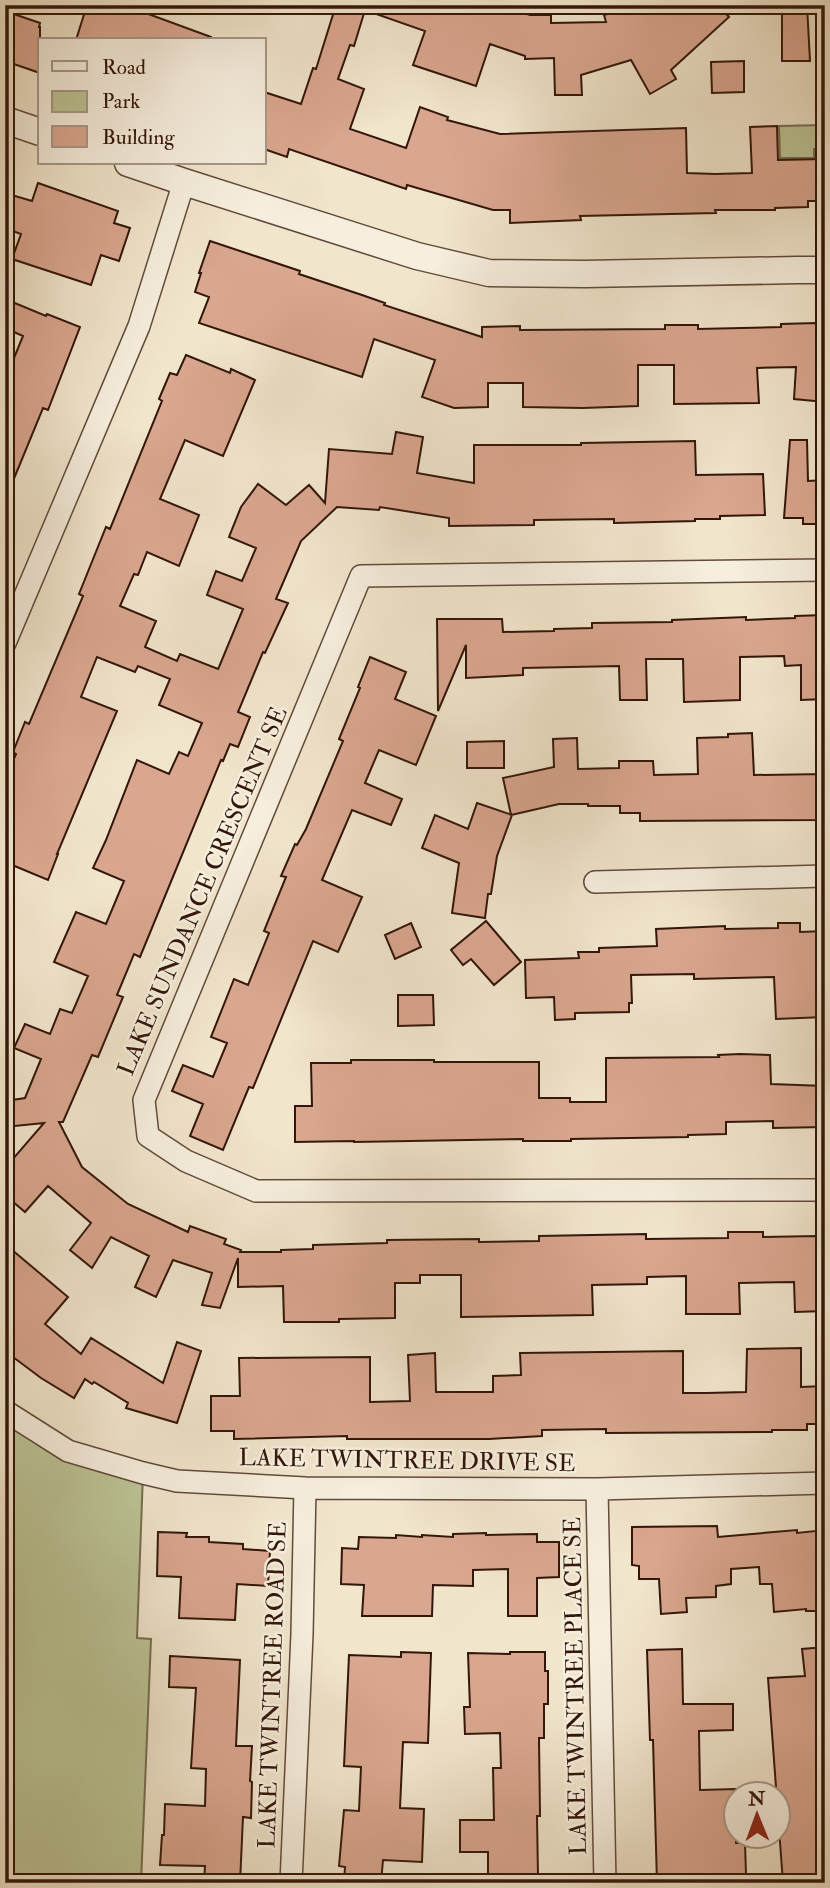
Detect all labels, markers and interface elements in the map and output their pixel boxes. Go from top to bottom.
legend [38,38,266,164]
text: Road [102,54,147,81]
text: Park [102,88,140,115]
text: Building [102,124,175,151]
street label: LAKE SUNDANCE CRESCENT SE [110,702,295,1080]
street label: LAKE TWINTREE DRIVE SE [238,1442,576,1479]
street label: LAKE TWINTREE PLACE SE [557,1517,594,1855]
street label: LAKE TWINTREE ROAD SE [251,1521,294,1849]
north arrow [722,1780,792,1850]
text: N [747,1787,766,1811]

